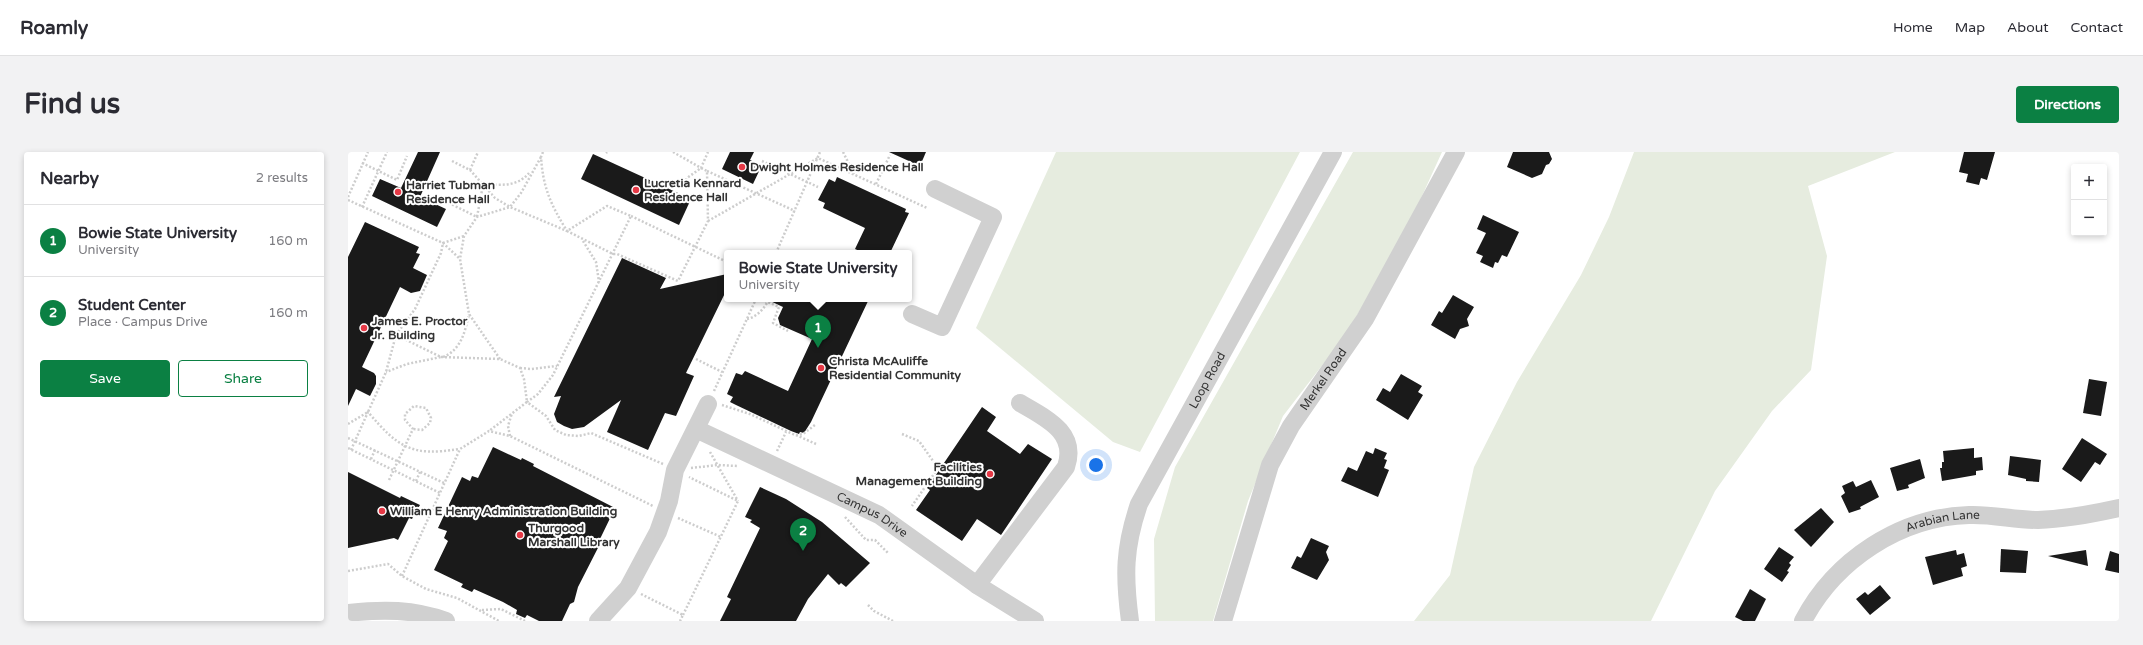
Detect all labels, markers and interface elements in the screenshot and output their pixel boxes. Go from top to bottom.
text: Roamly [20,17,88,39]
text: Home [1893,19,1933,36]
text: Map [1955,19,1985,36]
text: About [2007,19,2049,36]
text: Contact [2071,19,2123,36]
button: Directions [2016,86,2119,123]
text: Find us [24,87,120,121]
place label: Dwight Holmes Residence Hall [750,160,924,175]
marker: Dwight Holmes Residence Hall [737,162,747,172]
map controls [2071,164,2107,236]
button: + [2071,164,2107,200]
text: Nearby [40,168,99,189]
text: 2 results [256,170,308,186]
place label: Lucretia Kennard Residence Hall [644,176,741,204]
place label: Harriet Tubman Residence Hall [406,178,495,206]
marker: Lucretia Kennard Residence Hall [631,185,641,195]
marker: Harriet Tubman Residence Hall [393,187,403,197]
button: − [2071,200,2107,236]
text: Bowie State University [78,224,237,242]
text: 1 [49,233,57,249]
text: 160 m [268,233,308,249]
text: University [78,242,139,258]
popup [724,250,912,302]
text: Bowie State University [739,259,897,277]
text: University [739,277,800,293]
text: Student Center [78,296,186,314]
text: 2 [49,305,57,321]
text: 160 m [268,305,308,321]
text: Place · Campus Drive [78,314,208,330]
place label: James E. Proctor Jr. Building [371,314,468,343]
pin: 1 [805,315,831,348]
marker: James E. Proctor Jr. Building [359,323,369,333]
street label: Merkel Road [1297,346,1350,413]
street label: Loop Road [1186,350,1228,411]
place label: Christa McAuliffe Residential Community [829,354,962,383]
button: Save [40,360,170,397]
button: Share [178,360,308,397]
marker: Christa McAuliffe Residential Community [816,363,826,373]
your location [1086,455,1106,475]
place label: Facilities Management Building [856,460,982,489]
marker: Facilities Management Building [985,469,995,479]
street label: Campus Drive [834,489,911,540]
place label: William E Henry Administration Building [390,504,617,519]
marker: William E Henry Administration Building [377,506,387,516]
street label: Arabian Lane [1903,508,1980,535]
pin: 2 [790,518,816,551]
place label: Thurgood Marshall Library [527,521,620,550]
marker: Thurgood Marshall Library [515,530,525,540]

